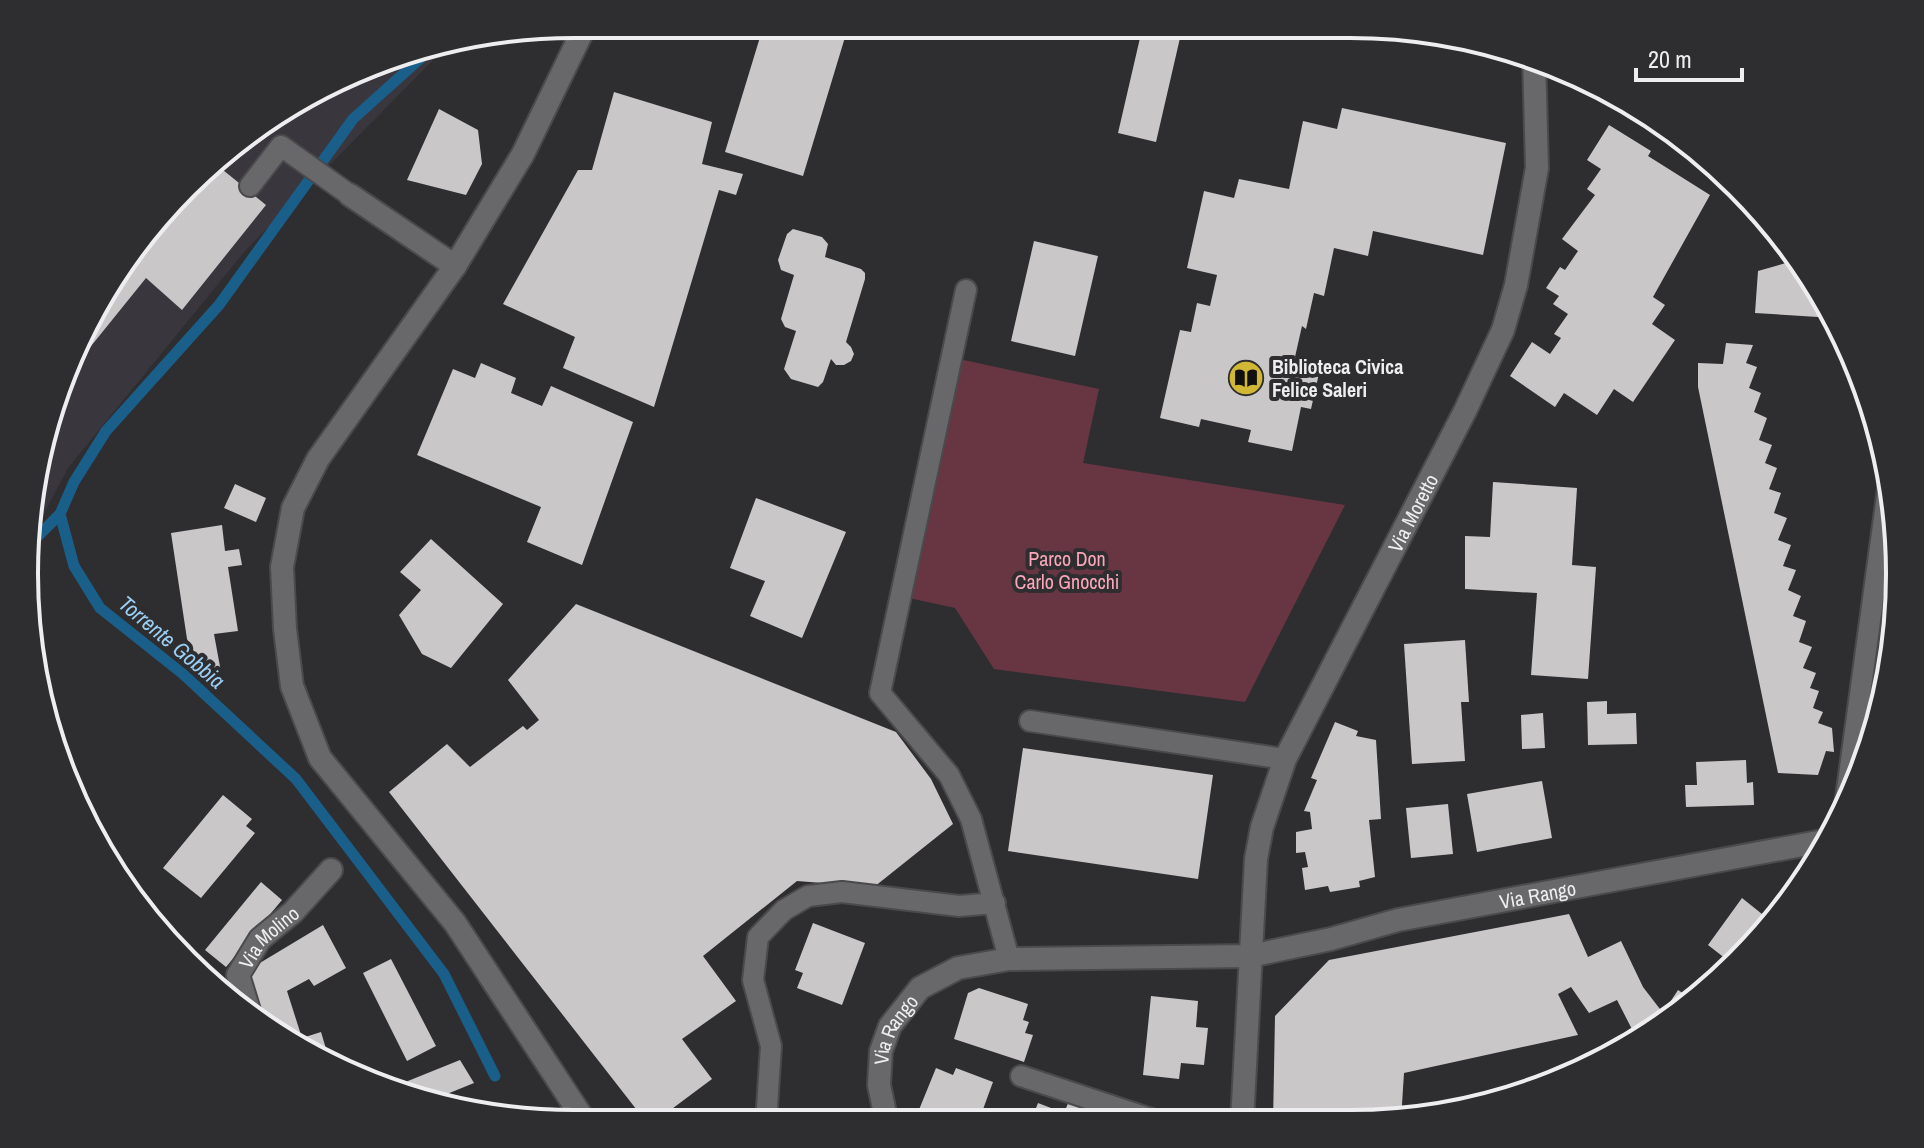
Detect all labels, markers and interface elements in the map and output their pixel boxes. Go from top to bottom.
scale bar [1636,32,1742,82]
text: 20 m [1648,43,1692,75]
place label: Biblioteca Civica Felice Saleri [1272,353,1403,403]
library icon: Biblioteca Civica Felice Saleri [1227,359,1265,397]
street label: Via Moretto [1381,469,1444,556]
park label: Parco Don Carlo Gnocchi [1015,545,1119,595]
water label: Torrente Gobbia [113,589,231,695]
street label: Via Rango [1497,874,1578,914]
street label: Via Molino [232,899,304,973]
street label: Via Rango [867,988,924,1065]

